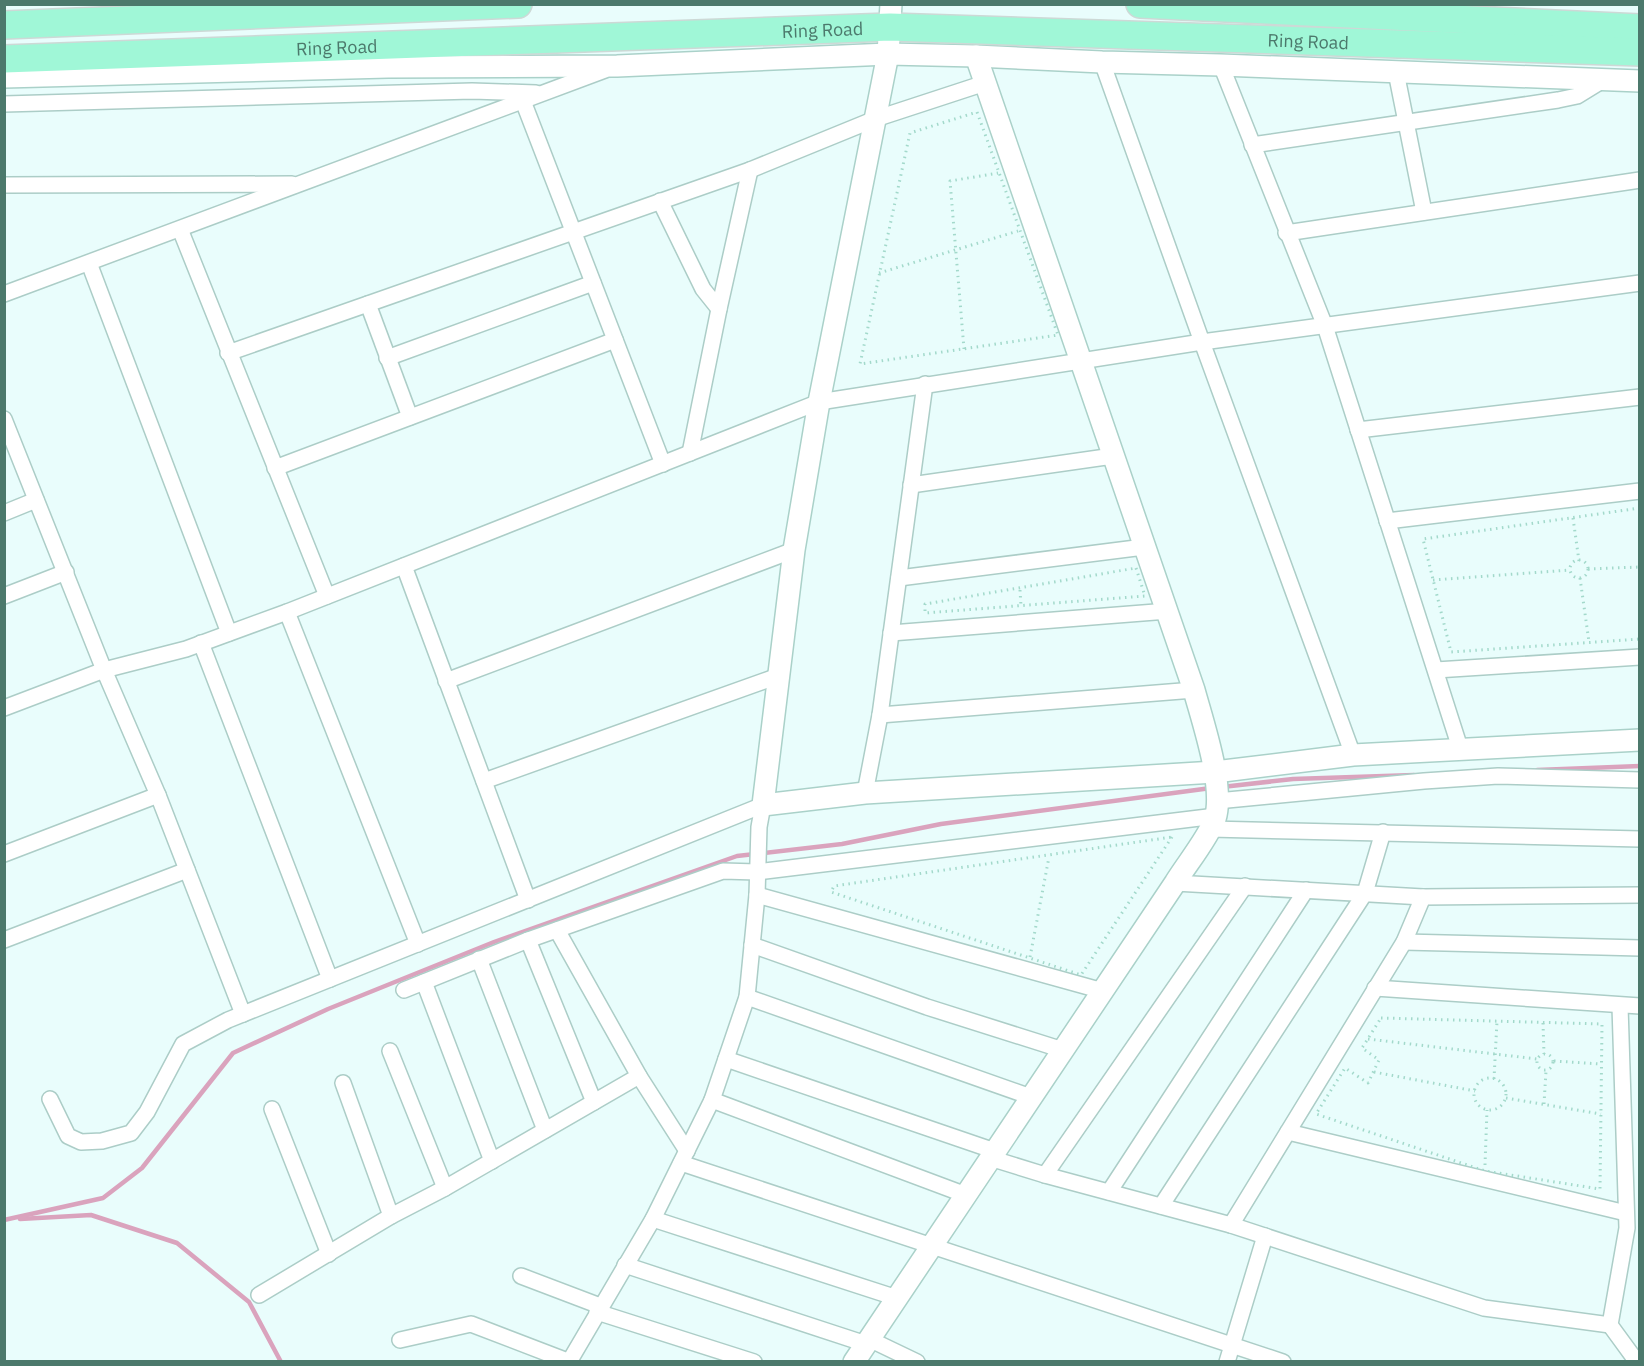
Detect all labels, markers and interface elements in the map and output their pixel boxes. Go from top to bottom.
street label: Ring Road [781,16,864,42]
street label: Ring Road [1267,28,1349,54]
street label: Ring Road [296,34,378,60]

